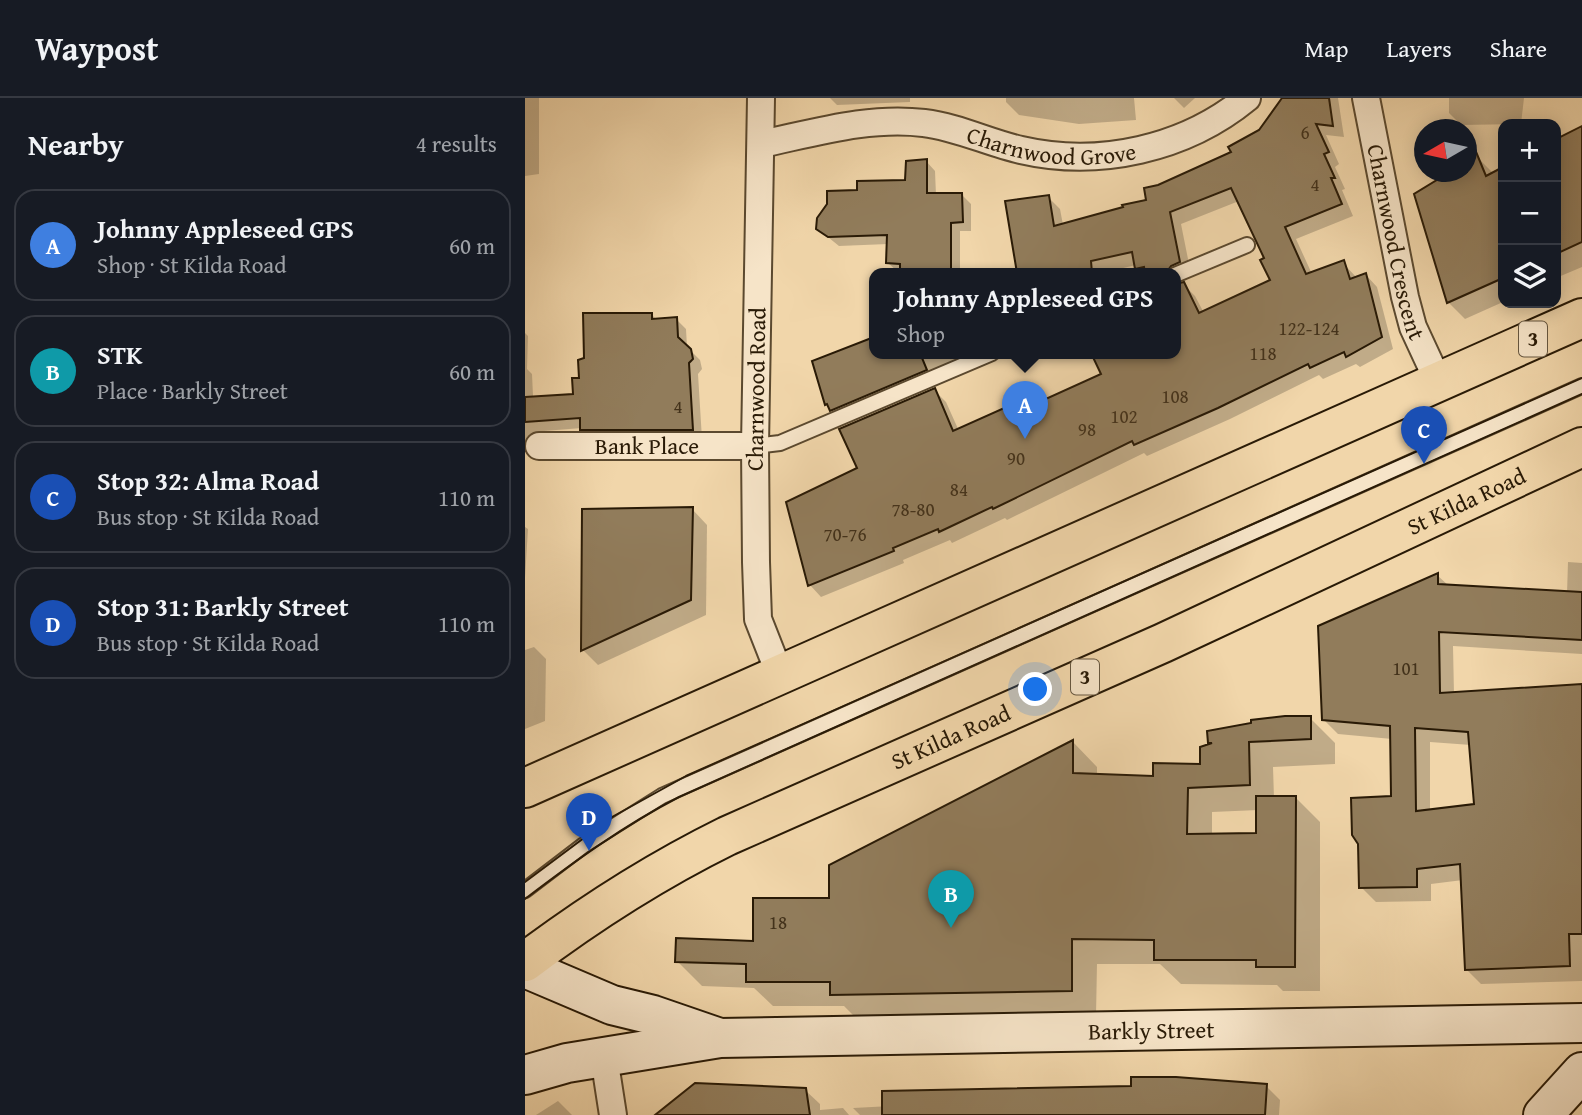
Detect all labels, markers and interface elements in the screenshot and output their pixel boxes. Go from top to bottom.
text: Waypost [35,24,159,72]
text: Map [1305,31,1348,66]
text: Layers [1386,31,1452,66]
text: Share [1490,31,1547,66]
street label: Charnwood Grove [963,117,1139,173]
house number: 6 [1300,118,1310,146]
north arrow [1414,119,1477,182]
map controls [1498,119,1561,308]
button: + [1498,119,1561,182]
text: Nearby [28,122,124,166]
text: 4 results [416,127,497,160]
street label: Charnwood Crescent [1359,141,1434,345]
house number: 4 [1310,170,1320,198]
button: − [1498,182,1561,245]
text: Johnny Appleseed GPS [97,209,354,248]
text: A [46,229,60,262]
text: 60 m [449,229,495,262]
button: layers [1498,245,1561,308]
text: Shop · St Kilda Road [97,248,287,281]
popup [869,268,1181,359]
text: Johnny Appleseed GPS [897,278,1153,317]
street label: Charnwood Road [738,306,773,471]
house number: 122-124 [1278,314,1340,342]
text: Shop [897,317,945,350]
road number: 3 [1519,322,1547,356]
text: STK [97,335,142,374]
house number: 118 [1249,339,1277,367]
text: B [46,355,60,388]
text: 60 m [449,355,495,388]
text: Place · Barkly Street [97,374,288,407]
pin: A [1002,381,1048,439]
house number: 108 [1161,382,1189,410]
house number: 4 [673,392,683,420]
house number: 102 [1110,402,1138,430]
pin: C [1401,406,1447,464]
house number: 98 [1078,415,1096,443]
street label: Bank Place [595,429,699,462]
house number: 90 [1007,444,1025,472]
street label: St Kilda Road [1401,458,1531,543]
text: Stop 32: Alma Road [97,461,319,500]
house number: 84 [950,475,968,503]
text: C [46,481,60,514]
text: 110 m [438,481,495,514]
house number: 78-80 [891,495,935,523]
text: Bus stop · St Kilda Road [97,500,319,533]
house number: 70-76 [823,520,867,548]
text: Stop 31: Barkly Street [97,587,349,626]
text: D [46,607,60,640]
text: 110 m [438,607,495,640]
text: Bus stop · St Kilda Road [97,626,319,659]
house number: 101 [1392,654,1420,682]
road number: 3 [1071,660,1099,694]
your location [1018,672,1052,706]
street label: St Kilda Road [886,695,1016,777]
pin: D [566,793,612,851]
pin: B [928,870,974,928]
house number: 18 [769,908,787,936]
street label: Barkly Street [1088,1012,1215,1048]

